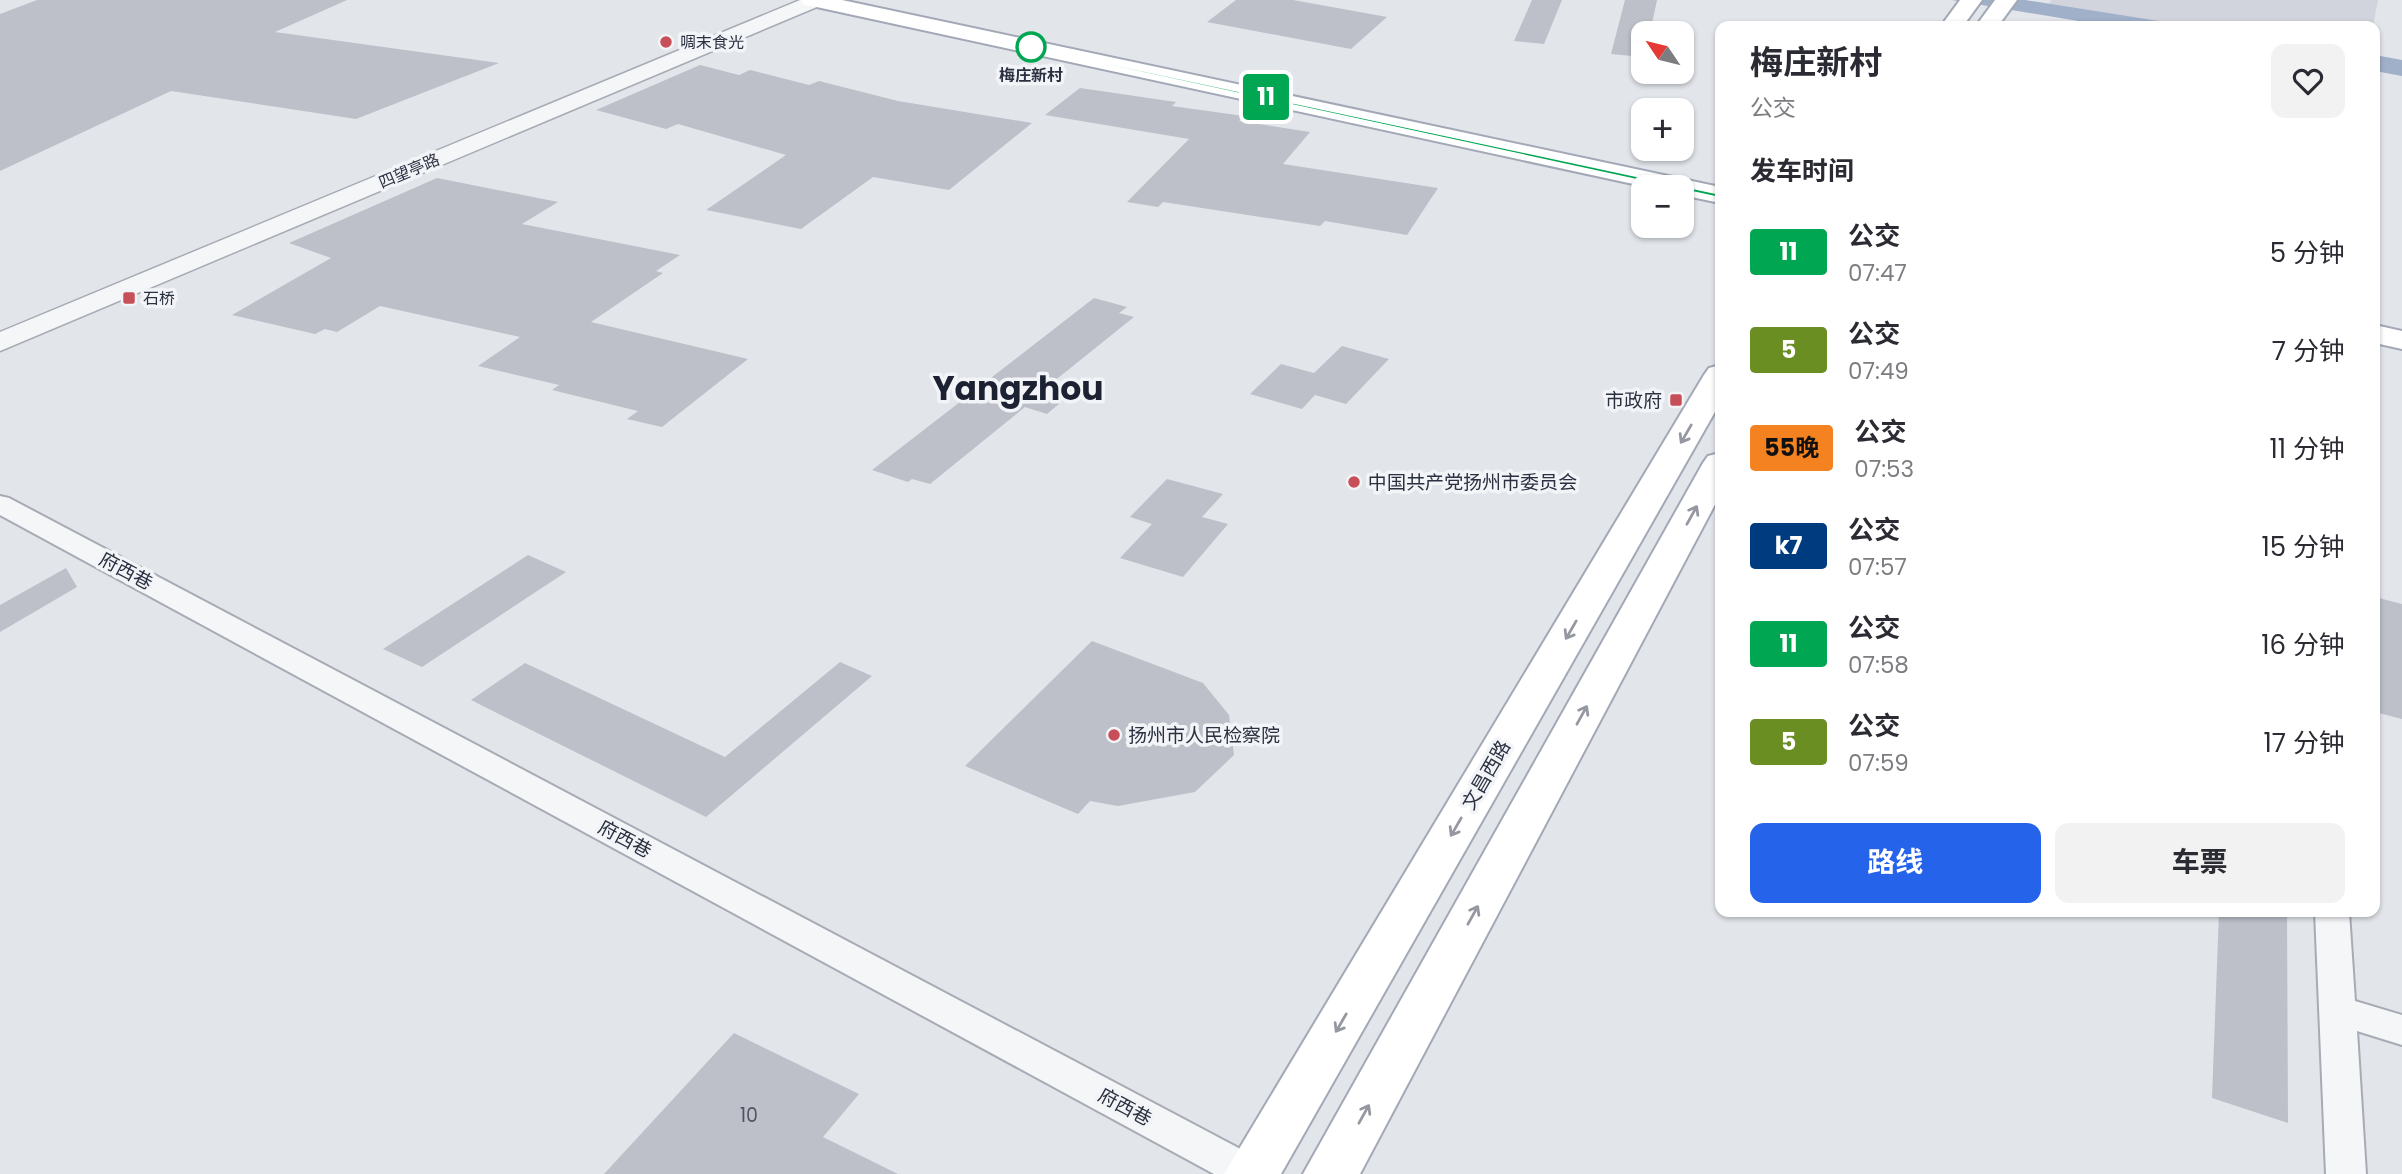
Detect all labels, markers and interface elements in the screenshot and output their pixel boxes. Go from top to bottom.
north arrow [1631,21,1694,84]
map controls [1631,21,1694,238]
place label: 啁末食光 [680,31,744,54]
marker: 梅庄新村 [1016,32,1046,62]
marker: 啁末食光 [658,34,674,50]
text: 梅庄新村 [1750,39,1882,86]
button: heart [2271,44,2345,118]
place label: 梅庄新村 [999,64,1063,87]
line badge: 11 [1234,74,1298,120]
text: 11 [1257,80,1275,113]
text: 公交 [1750,92,1796,124]
button: + [1631,98,1694,161]
street label: 四望亭路 [375,148,443,194]
text: 发车时间 [1750,153,1854,189]
button: − [1631,175,1694,238]
text: 公交 [1848,218,1900,254]
text: 11 [1779,235,1798,268]
text: 5 分钟 [2270,235,2345,271]
text: 07:47 [1848,257,1907,289]
place label: 石桥 [143,287,175,310]
marker: 石桥 [121,290,137,306]
text: 公交 [1848,316,1900,352]
text: 5 [1781,333,1796,366]
text: 7 分钟 [2272,333,2345,369]
text: 07:49 [1848,355,1909,387]
district label: Yangzhou [932,365,1104,412]
place label: 市政府 [1605,387,1662,414]
marker: 市政府 [1668,392,1684,408]
text: 公交 [1854,414,1906,450]
one-way arrow [1679,423,1693,443]
text: 55晚 [1764,431,1819,464]
text: 11 分钟 [2269,431,2345,467]
text: 07:53 [1854,453,1914,485]
place label: 中国共产党扬州市委员会 [1368,469,1577,496]
marker: 中国共产党扬州市委员会 [1346,474,1362,490]
one-way arrow [1685,506,1699,526]
text: 公交 [1848,512,1900,548]
text: k7 [1775,529,1802,562]
text: 15 分钟 [2261,529,2345,565]
street label: 府西巷 [94,546,158,596]
text: 07:57 [1848,551,1907,583]
text: 公交 [1848,610,1900,646]
one-way arrow [1564,620,1578,640]
text: 11 [1779,627,1798,660]
text: 16 分钟 [2261,627,2345,663]
text: 07:58 [1848,649,1909,681]
one-way arrow [1576,705,1590,726]
text: 公交 [1848,708,1900,744]
place label: 扬州市人民检察院 [1128,722,1280,749]
text: 5 [1781,725,1796,758]
text: 17 分钟 [2264,725,2345,761]
marker: 扬州市人民检察院 [1106,727,1122,743]
street label: 文昌西路 [1455,735,1517,815]
text: 07:59 [1848,747,1909,779]
street label: 府西巷 [593,814,657,864]
one-way arrow [1449,816,1463,836]
button: 路线 [1750,823,2041,903]
button: 车票 [2055,823,2345,903]
one-way arrow [1466,905,1480,925]
one-way arrow [1334,1012,1348,1032]
street label: 府西巷 [1093,1082,1157,1132]
house number: 10 [740,1102,758,1129]
one-way arrow [1358,1104,1371,1125]

